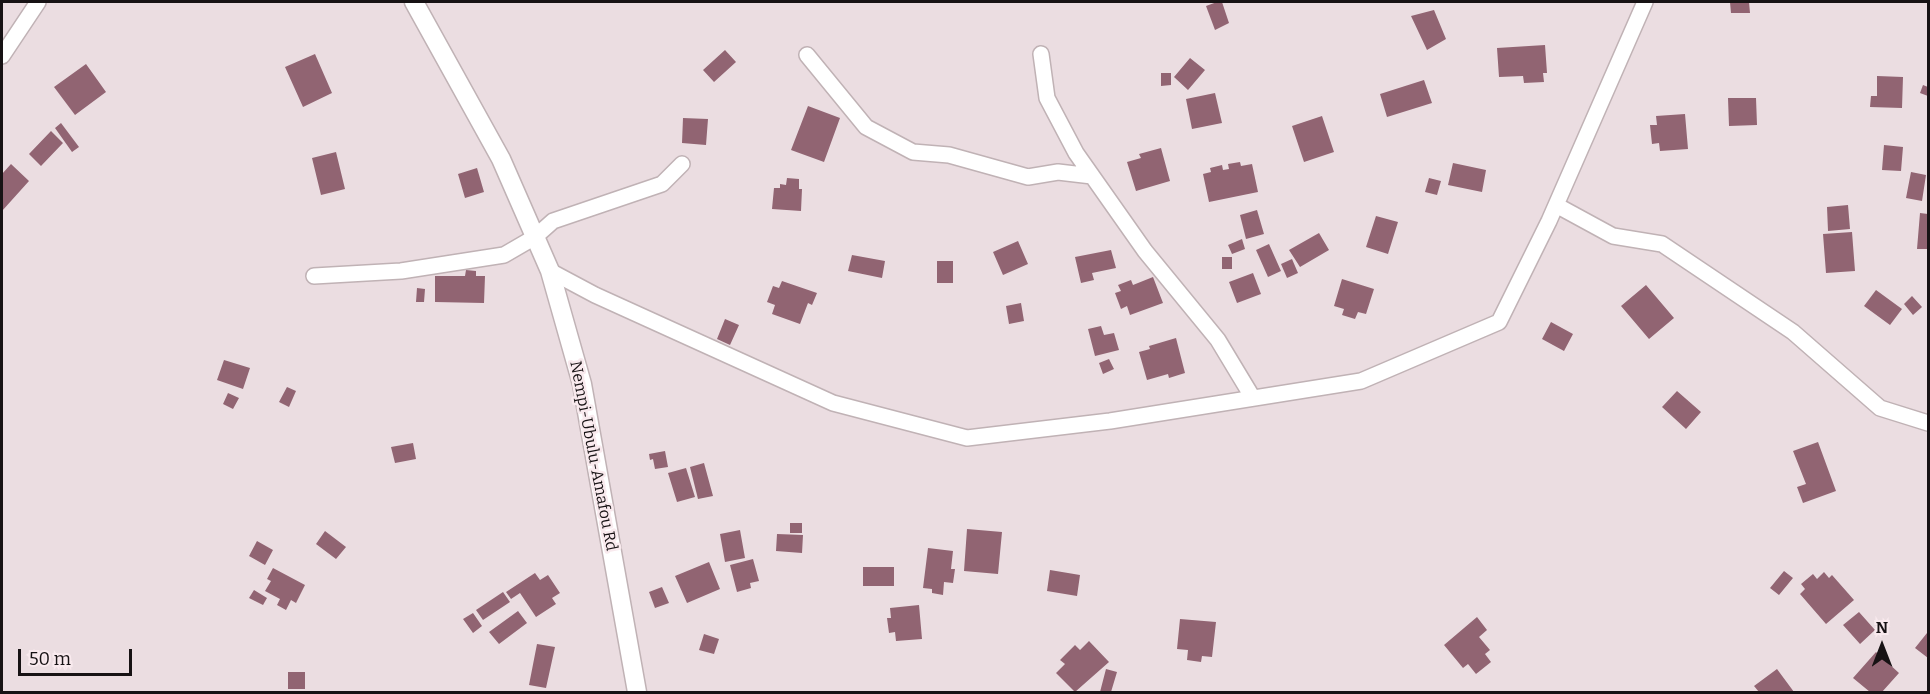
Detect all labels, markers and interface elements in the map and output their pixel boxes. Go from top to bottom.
street label: Nempi-Ubulu-Amafou Rd [565,359,621,553]
north arrow [1852,616,1912,676]
text: N [1876,618,1888,637]
scale bar [21,637,135,675]
text: 50 m [29,648,71,670]

